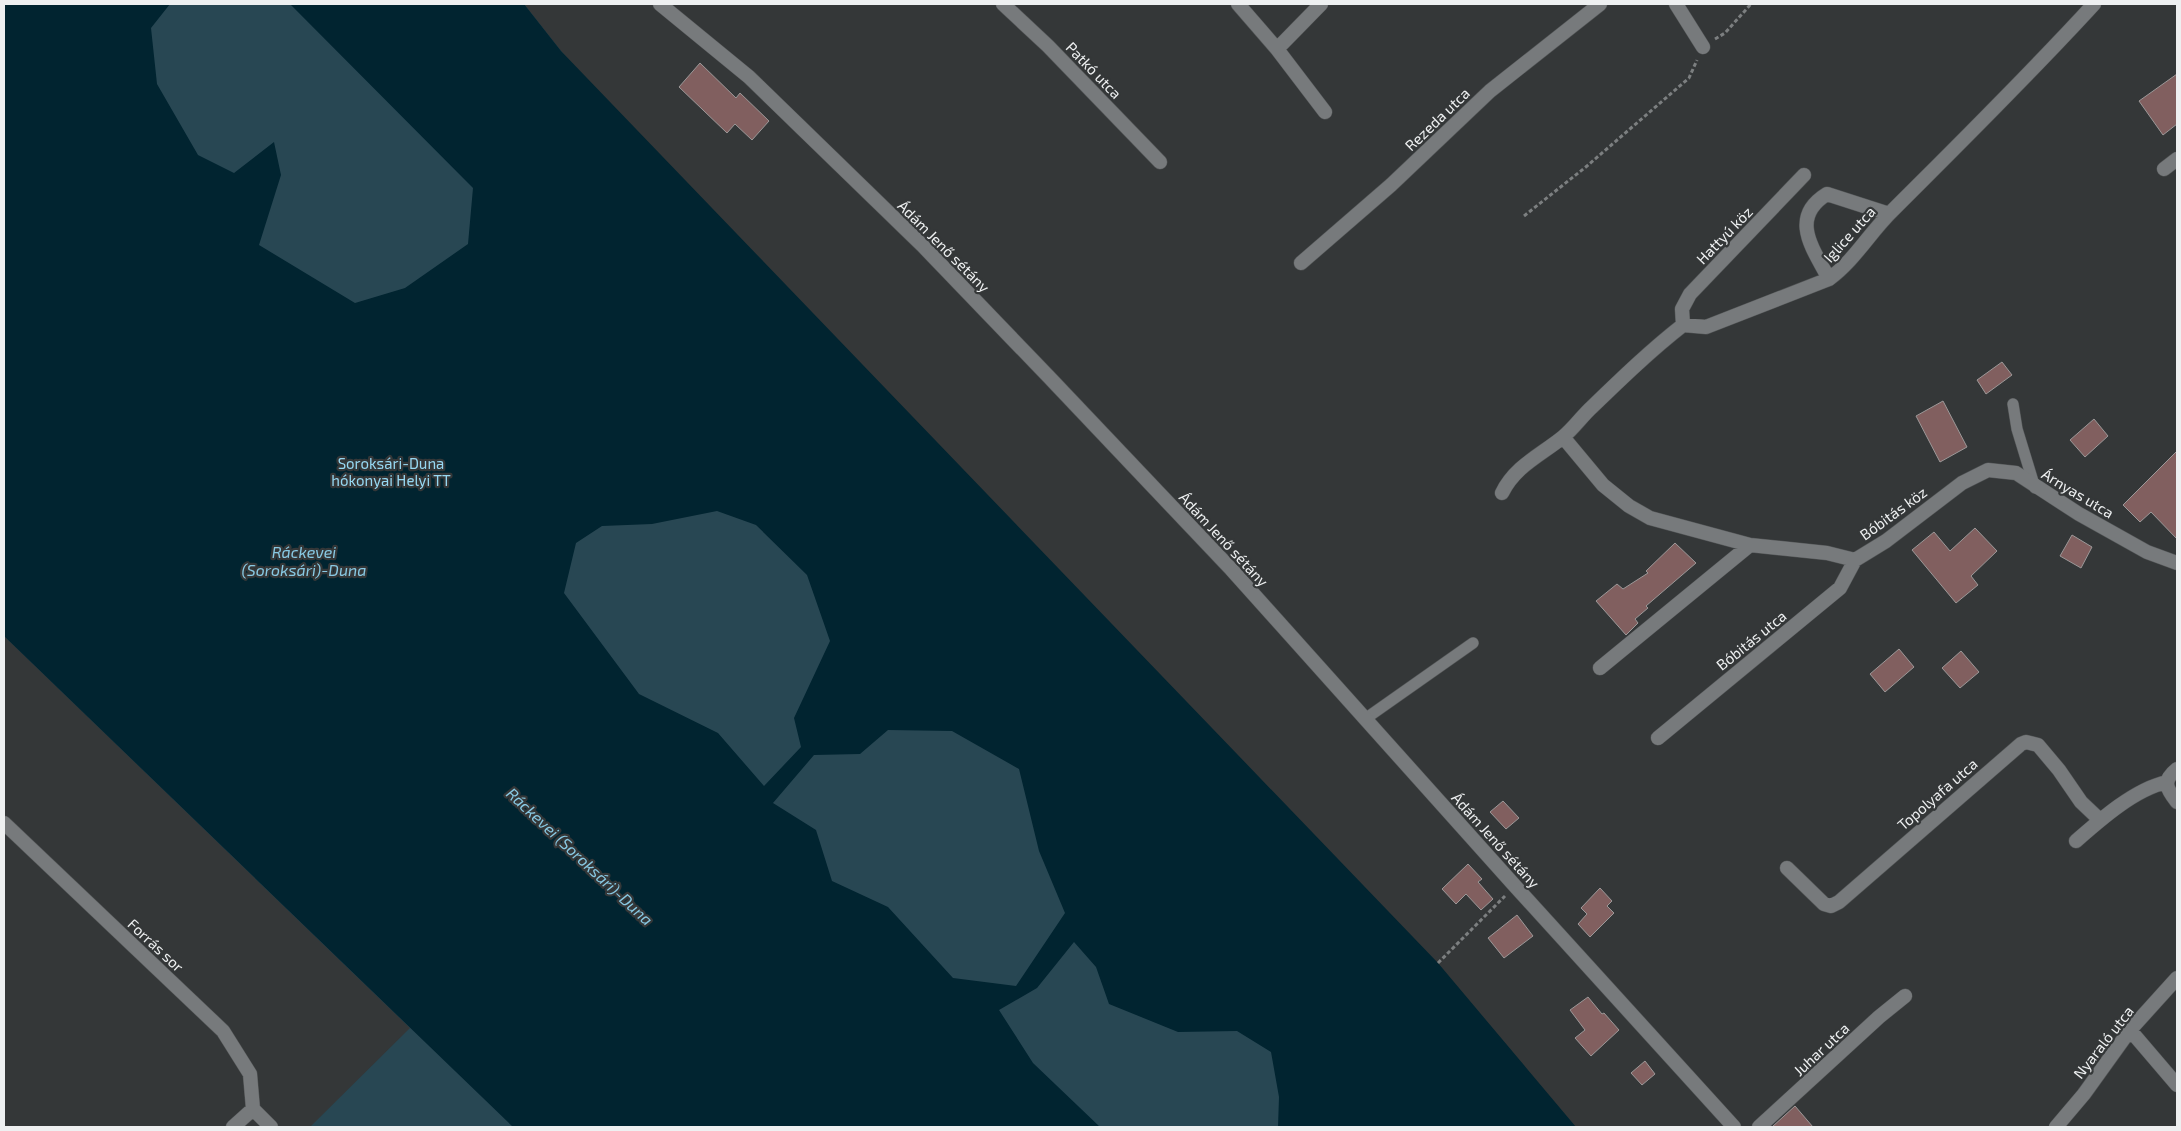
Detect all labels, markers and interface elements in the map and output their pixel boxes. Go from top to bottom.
street label: Patkó utca [1063,38,1125,102]
street label: Rezeda utca [1401,84,1473,154]
street label: Ádám Jenő sétány [894,196,994,296]
street label: Hattyú köz [1692,202,1756,268]
street label: Iglice utca [1819,202,1879,266]
park label: Soroksári-Duna hókonyai Helyi TT [331,454,451,489]
street label: Árnyas utca [2039,464,2117,522]
street label: Bóbitás köz [1856,483,1930,543]
street label: Ádám Jenő sétány [1176,488,1272,590]
water label: Ráckevei (Soroksári)-Duna [242,542,366,579]
street label: Bóbitás utca [1712,606,1790,674]
street label: Topolyafa utca [1893,754,1981,834]
water label: Ráckevei (Soroksári)-Duna [503,783,657,929]
street label: Ádám Jenő sétány [1448,789,1544,892]
street label: Forrás sor [124,915,188,975]
street label: Nyaraló utca [2069,1002,2137,1082]
street label: Juhar utca [1789,1019,1853,1079]

